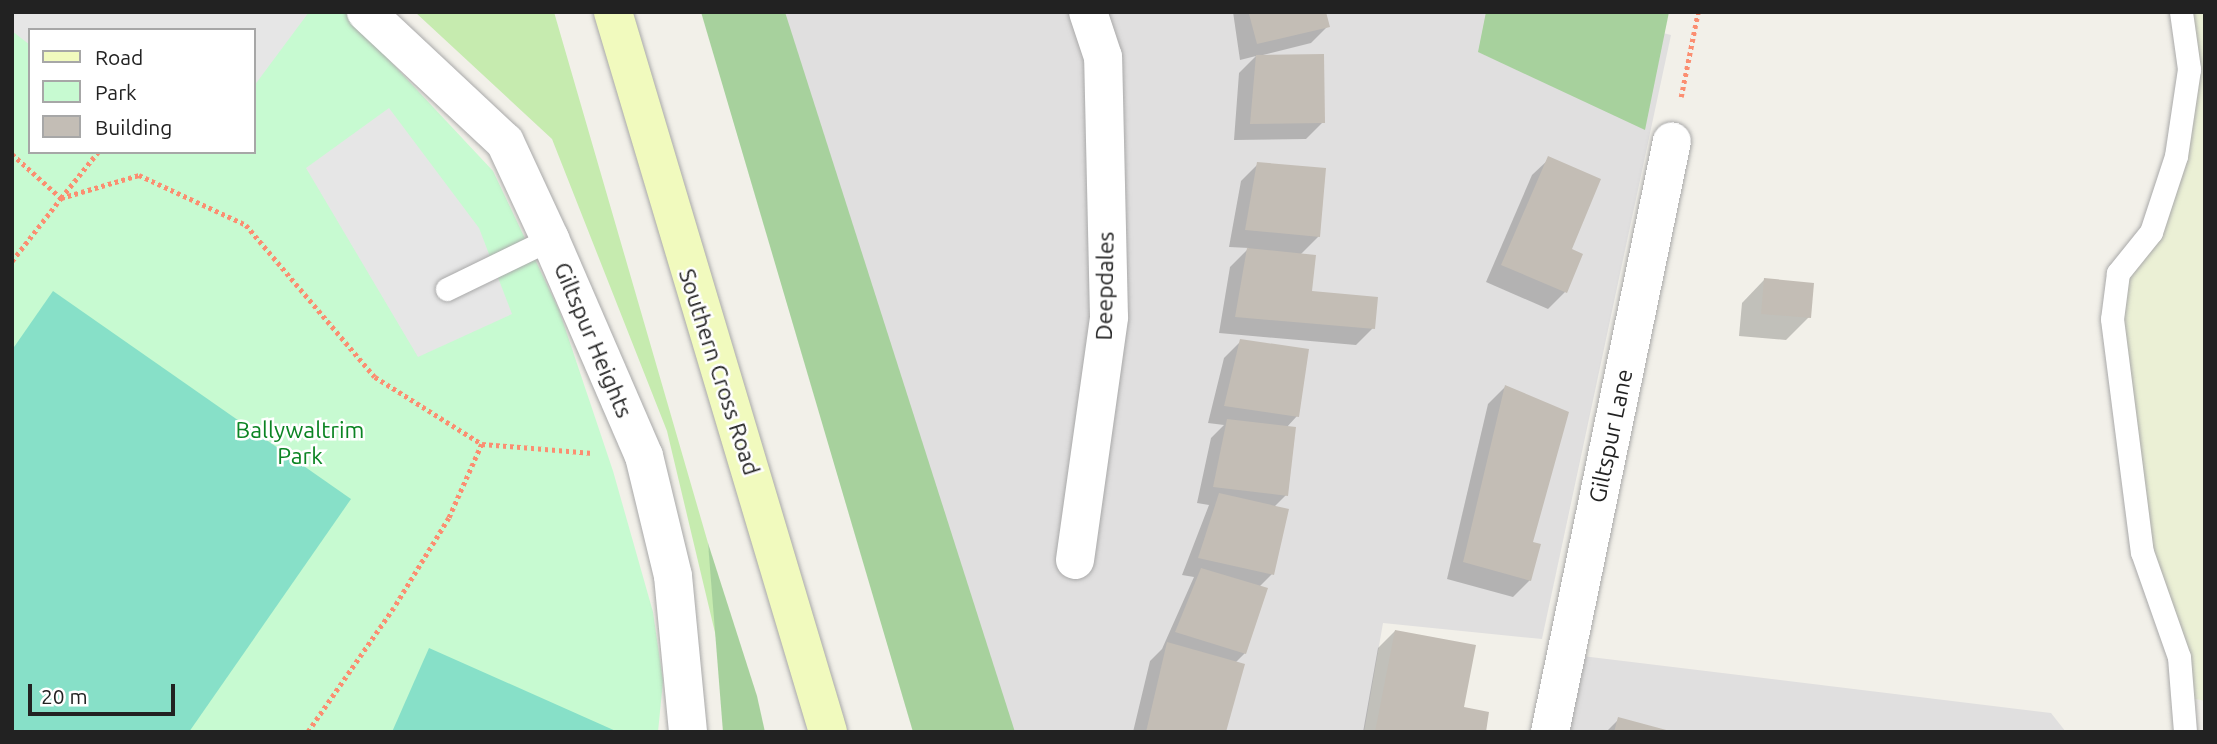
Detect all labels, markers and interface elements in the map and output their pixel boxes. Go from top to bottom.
legend [28,28,256,154]
text: Road [95,45,143,69]
text: Park [95,80,137,104]
text: Building [95,115,172,139]
street label: Deepdales [1090,231,1120,341]
street label: Giltspur Heights [548,258,638,422]
street label: Southern Cross Road [673,265,765,479]
street label: Giltspur Lane [1583,367,1639,505]
park label: Ballywaltrim Park [236,416,364,470]
scale bar [32,670,178,714]
text: 20 m [41,684,88,708]

